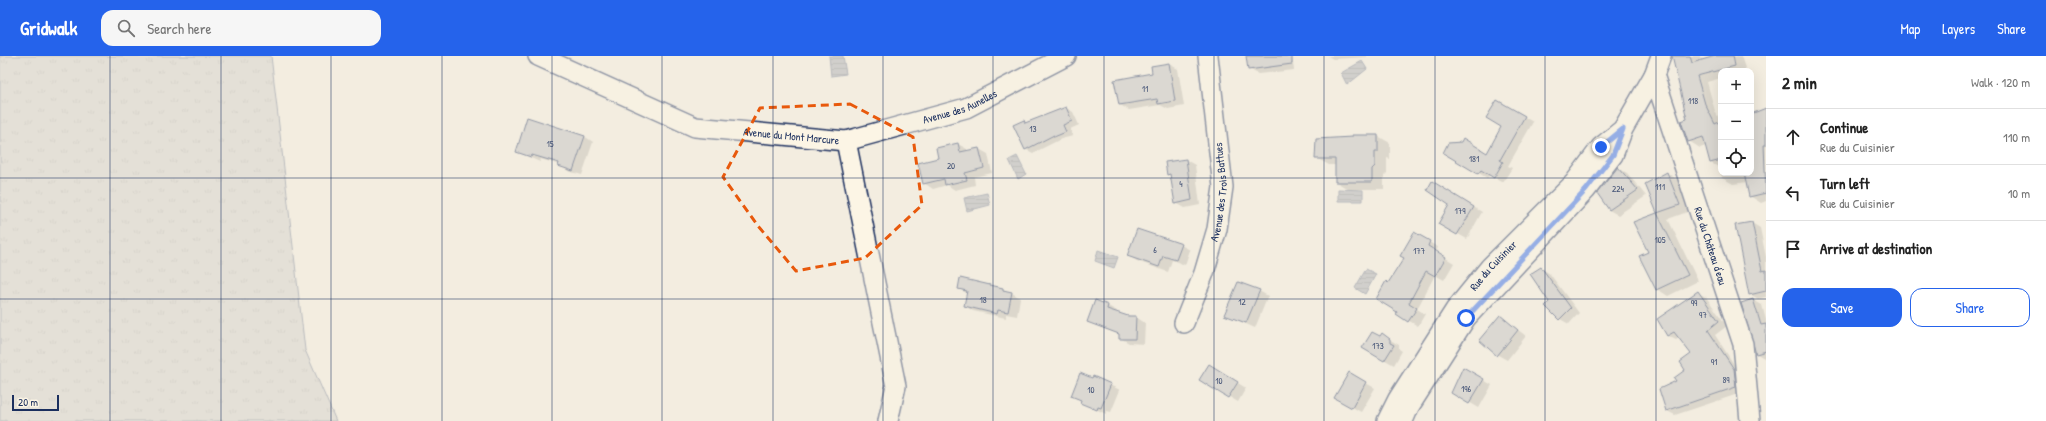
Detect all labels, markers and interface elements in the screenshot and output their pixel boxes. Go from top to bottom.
search box [101,10,381,46]
text: Gridwalk [20,15,77,41]
icon: search [115,17,137,39]
text: Search here [147,18,211,39]
text: Map [1900,19,1920,38]
text: Layers [1942,19,1975,38]
text: Share [1997,19,2026,38]
map controls [1718,68,1754,176]
button: + [1718,68,1754,104]
text: 2 min [1782,71,1817,94]
text: Walk · 120 m [1971,73,2030,91]
house number: 11 [1142,83,1148,95]
street label: Avenue des Aunelles [921,86,999,127]
house number: 118 [1688,95,1698,107]
button: − [1718,104,1754,140]
text: Continue [1820,117,1868,138]
house number: 13 [1029,123,1037,135]
street label: Avenue du Mont Marcure [743,125,841,147]
icon: ahead [1782,126,1804,148]
text: 110 m [2003,128,2030,146]
house number: 15 [546,138,554,150]
route end [1592,138,1610,156]
text: Rue du Cuisinier [1820,138,1895,156]
button: locate [1718,140,1754,176]
street label: Avenue des Trois Battues [1207,142,1230,243]
house number: 181 [1469,153,1479,165]
house number: 20 [947,160,955,172]
text: Turn left [1820,173,1870,194]
house number: 4 [1179,178,1183,190]
house number: 111 [1655,181,1665,193]
icon: left [1782,182,1804,204]
house number: 224 [1612,183,1625,195]
text: 10 m [2008,184,2030,202]
text: Rue du Cuisinier [1820,194,1895,212]
house number: 179 [1454,205,1466,217]
street label: Rue du Château d'eau [1691,205,1730,287]
house number: 105 [1654,234,1666,246]
street label: Rue du Cuisinier [1467,237,1520,293]
icon: arrive [1782,238,1804,260]
text: Arrive at destination [1820,238,1932,259]
house number: 6 [1153,244,1157,256]
house number: 177 [1413,245,1426,257]
button: Save [1782,288,1902,327]
button: Share [1910,288,2030,327]
house number: 18 [979,294,987,306]
house number: 12 [1238,296,1247,308]
house number: 99 [1691,297,1698,309]
route start [1457,309,1475,327]
house number: 97 [1699,309,1707,321]
house number: 173 [1372,340,1384,352]
house number: 91 [1711,356,1717,368]
house number: 89 [1722,374,1730,386]
house number: 10 [1215,375,1223,387]
house number: 196 [1461,383,1471,395]
house number: 10 [1087,384,1095,396]
scale bar [12,393,59,412]
text: 20 m [18,395,38,409]

